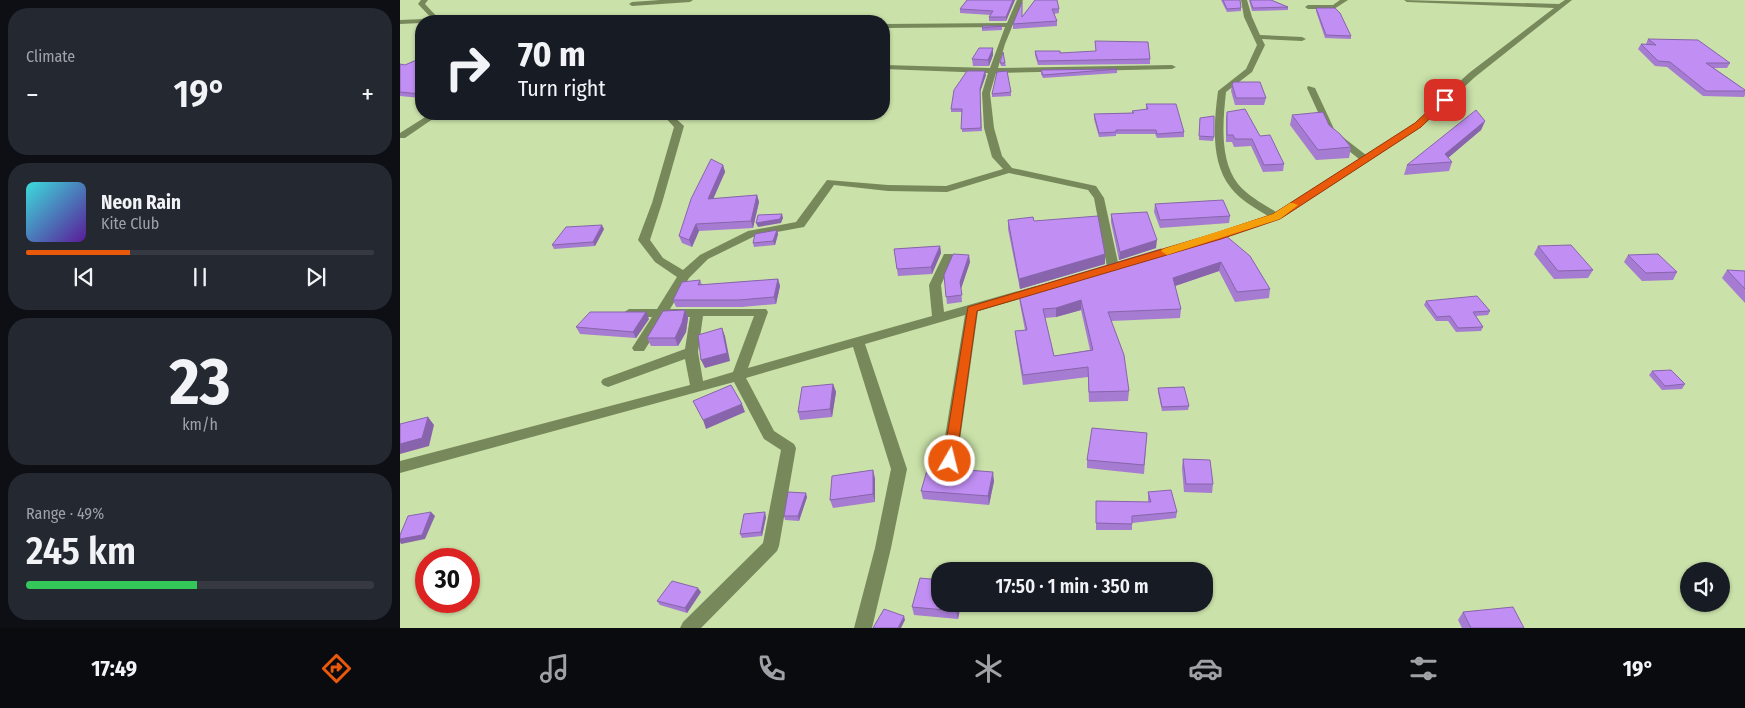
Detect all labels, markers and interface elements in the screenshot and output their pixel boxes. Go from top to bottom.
text: 70 m [518,33,586,75]
icon: right [435,35,500,100]
text: Climate [26,47,75,66]
text: 19° [173,71,226,117]
text: Turn right [518,75,606,102]
text: − [26,78,39,111]
text: + [361,78,374,111]
pin [1424,79,1466,121]
icon: arrive [1431,86,1459,114]
text: Neon Rain [101,191,181,214]
text: Kite Club [101,214,159,233]
icon: previous [70,263,98,291]
icon: pause [186,263,214,291]
icon: next [302,263,330,291]
text: 23 [170,343,230,421]
text: km/h [182,415,218,434]
position arrow [923,434,975,486]
text: Range · 49% [26,504,104,523]
text: 245 km [26,528,136,574]
speed limit sign: 30 [415,548,480,613]
map controls [1680,562,1730,612]
button: sound [1680,562,1730,612]
text: 17:50 · 1 min · 350 m [995,575,1149,598]
icon: directions [319,651,354,686]
icon: music [537,651,572,686]
icon: phone [754,651,789,686]
icon: climate [971,651,1006,686]
icon: car [1188,651,1223,686]
icon: filters [1406,651,1441,686]
text: 17:49 [91,655,137,682]
text: 19° [1623,655,1654,682]

